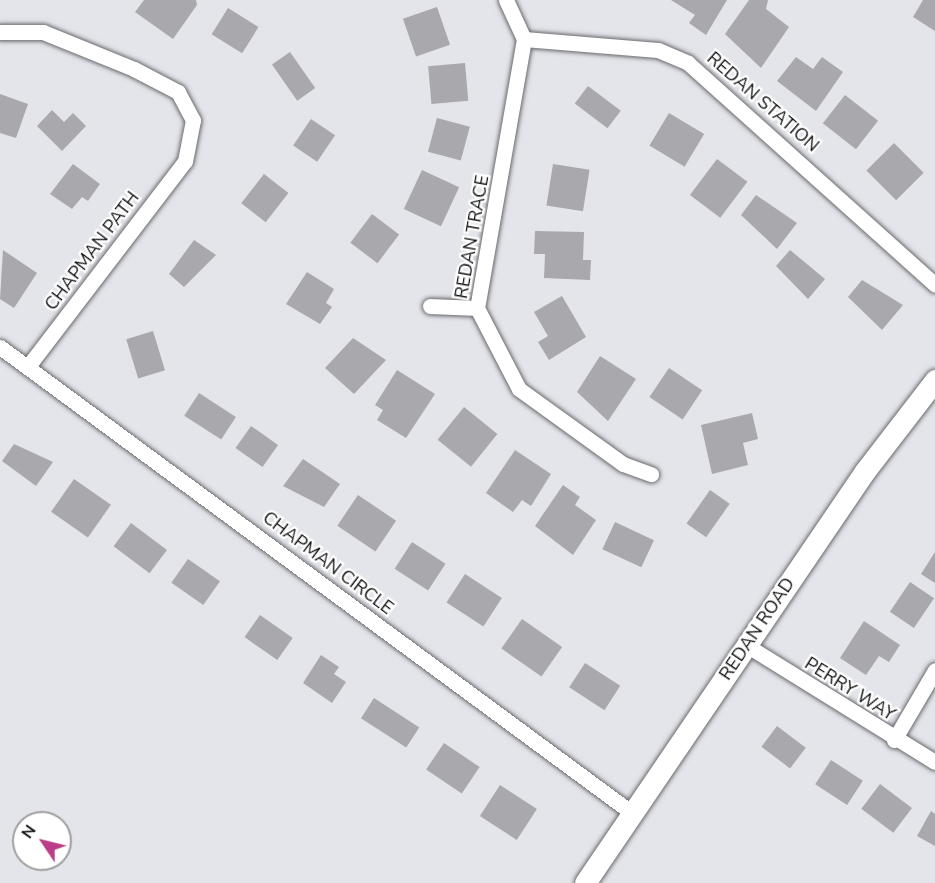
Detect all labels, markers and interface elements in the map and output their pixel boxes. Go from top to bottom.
street label: REDAN STATION [703,47,823,157]
street label: REDAN TRACE [451,174,493,300]
street label: CHAPMAN PATH [40,187,144,315]
street label: CHAPMAN CIRCLE [258,507,398,619]
street label: REDAN ROAD [715,574,799,684]
street label: PERRY WAY [801,653,899,725]
north arrow [12,811,72,871]
text: N [16,821,41,843]

